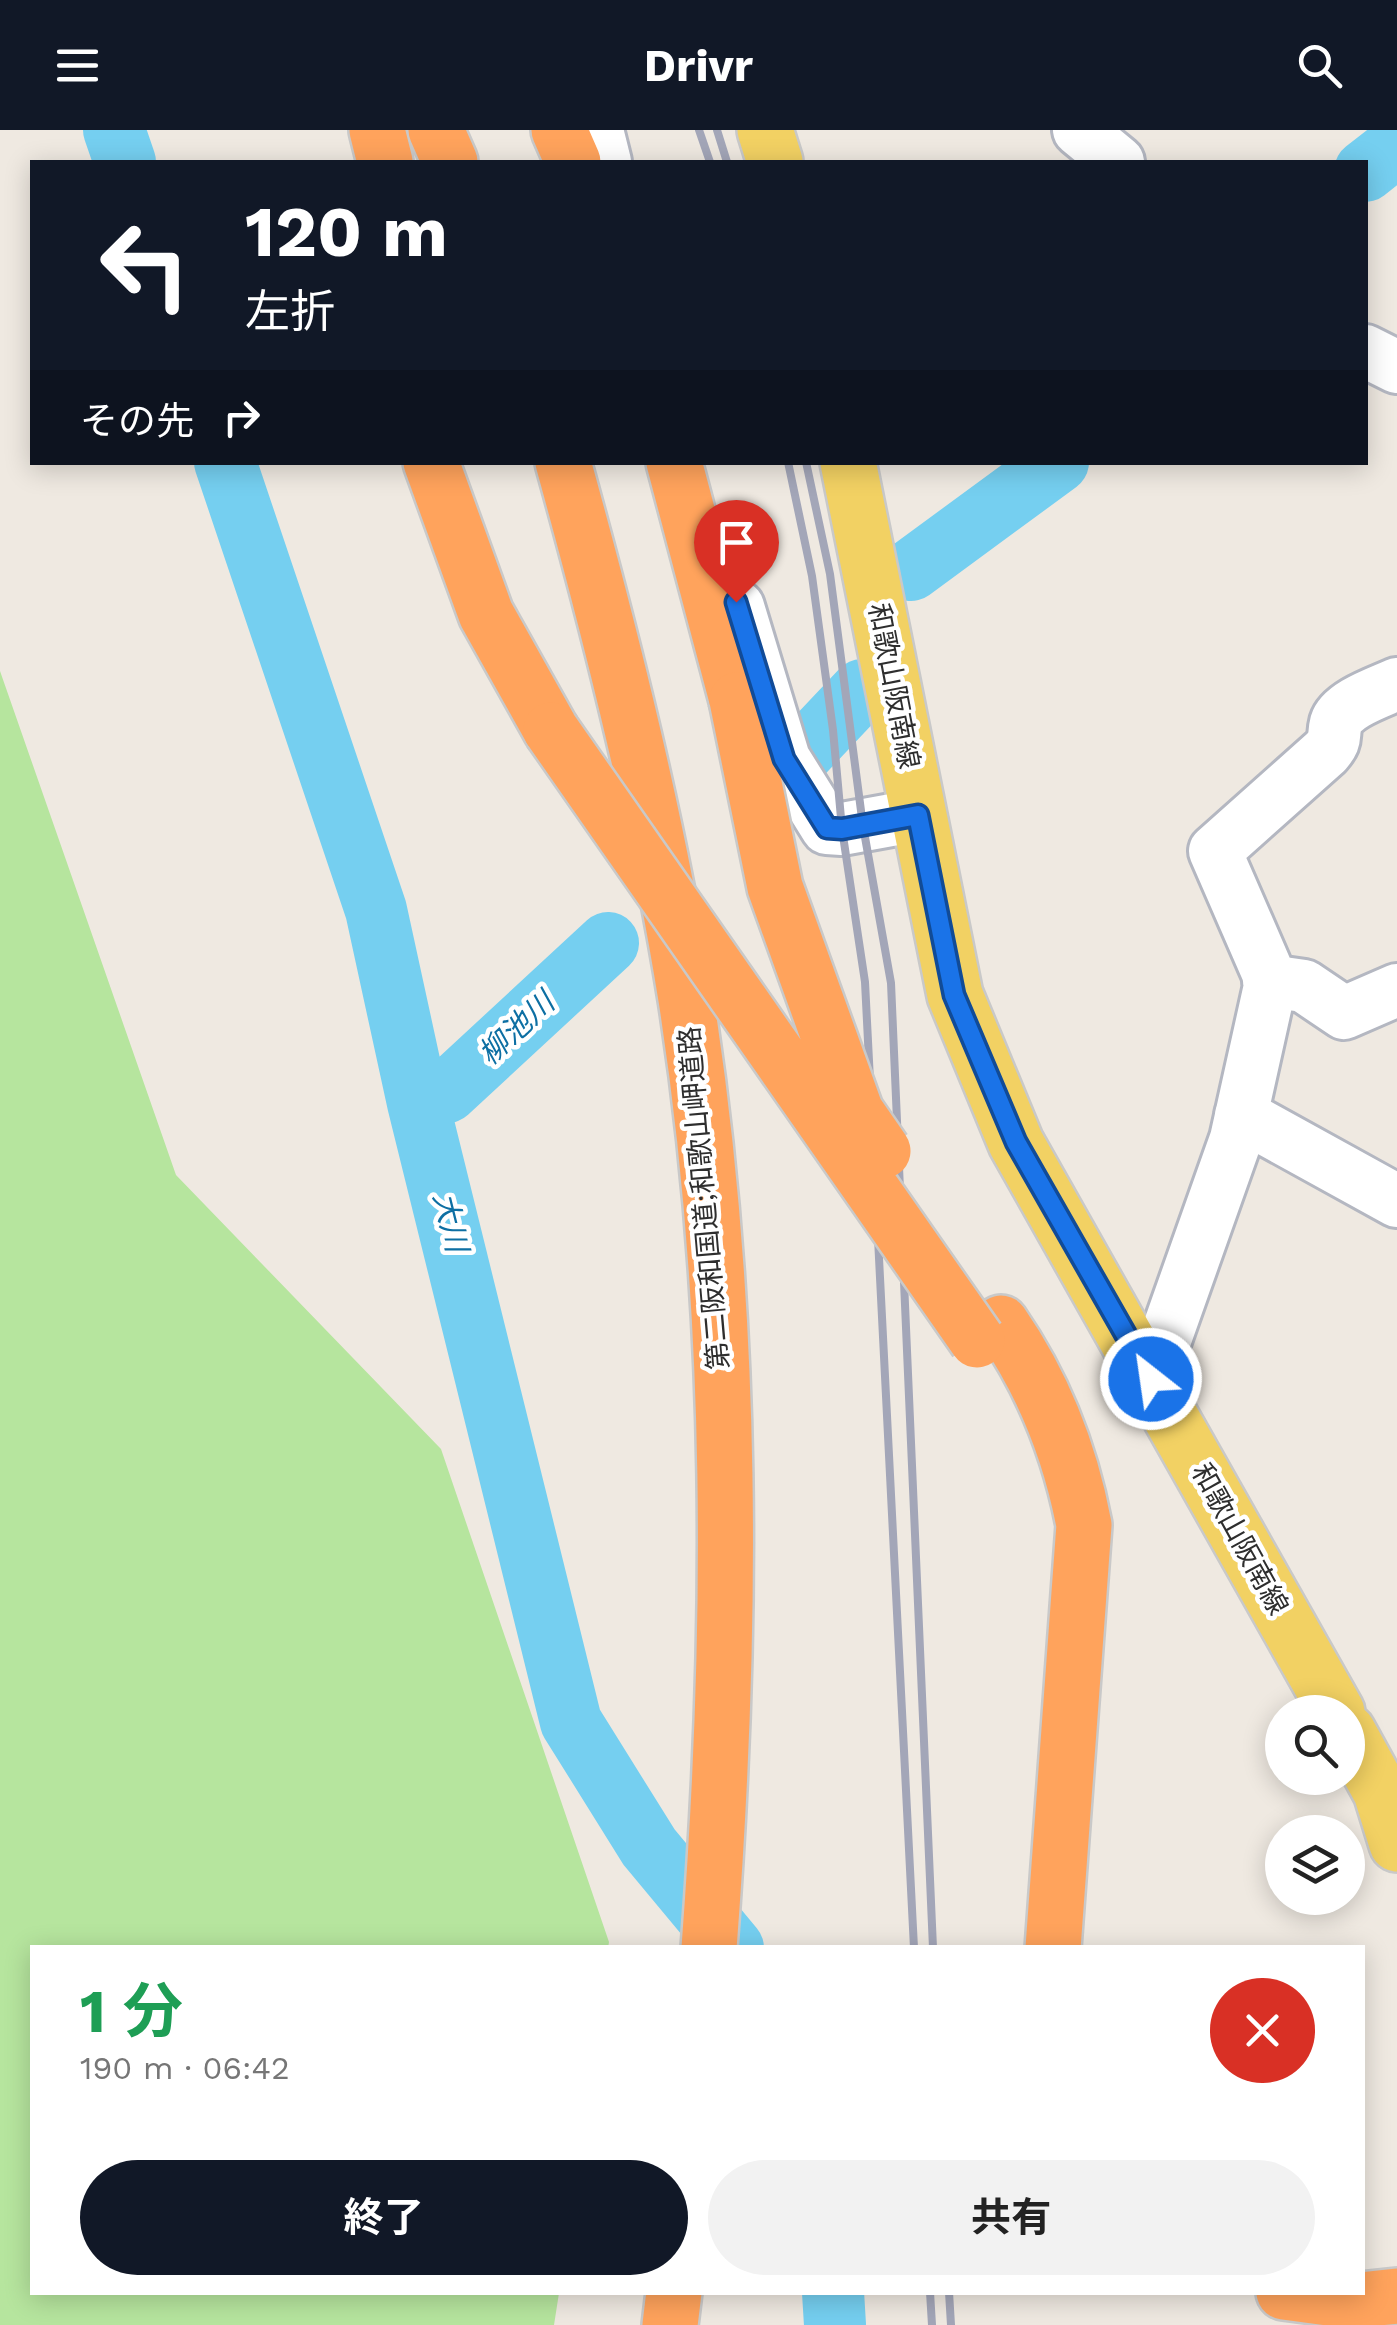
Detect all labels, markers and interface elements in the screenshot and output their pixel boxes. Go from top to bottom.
icon: menu [50,38,105,93]
icon: search [1292,38,1347,93]
text: Drivr [644,39,753,92]
text: 120 m [245,191,448,273]
icon: left [80,200,210,330]
text: 左折 [245,285,335,338]
icon: right [214,390,269,445]
text: その先 [80,399,194,443]
pin [694,500,779,603]
icon: arrive [709,515,764,570]
street label: 和歌山阪南線 [862,600,926,772]
water label: 柳池川 [471,982,563,1071]
street label: 第二阪和国道;和歌山岬道路 [673,1025,735,1371]
water label: 大川 [427,1189,476,1258]
position arrow [1099,1327,1203,1431]
street label: 和歌山阪南線 [1185,1458,1295,1620]
map controls [1265,1695,1365,1915]
button: search [1265,1695,1365,1795]
button: layers [1265,1815,1365,1915]
text: 1 分 [80,1976,183,2047]
button: close [1210,1978,1315,2083]
text: 190 m · 06:42 [80,2049,290,2087]
button: 終了 [80,2160,688,2275]
button: 共有 [708,2160,1315,2275]

